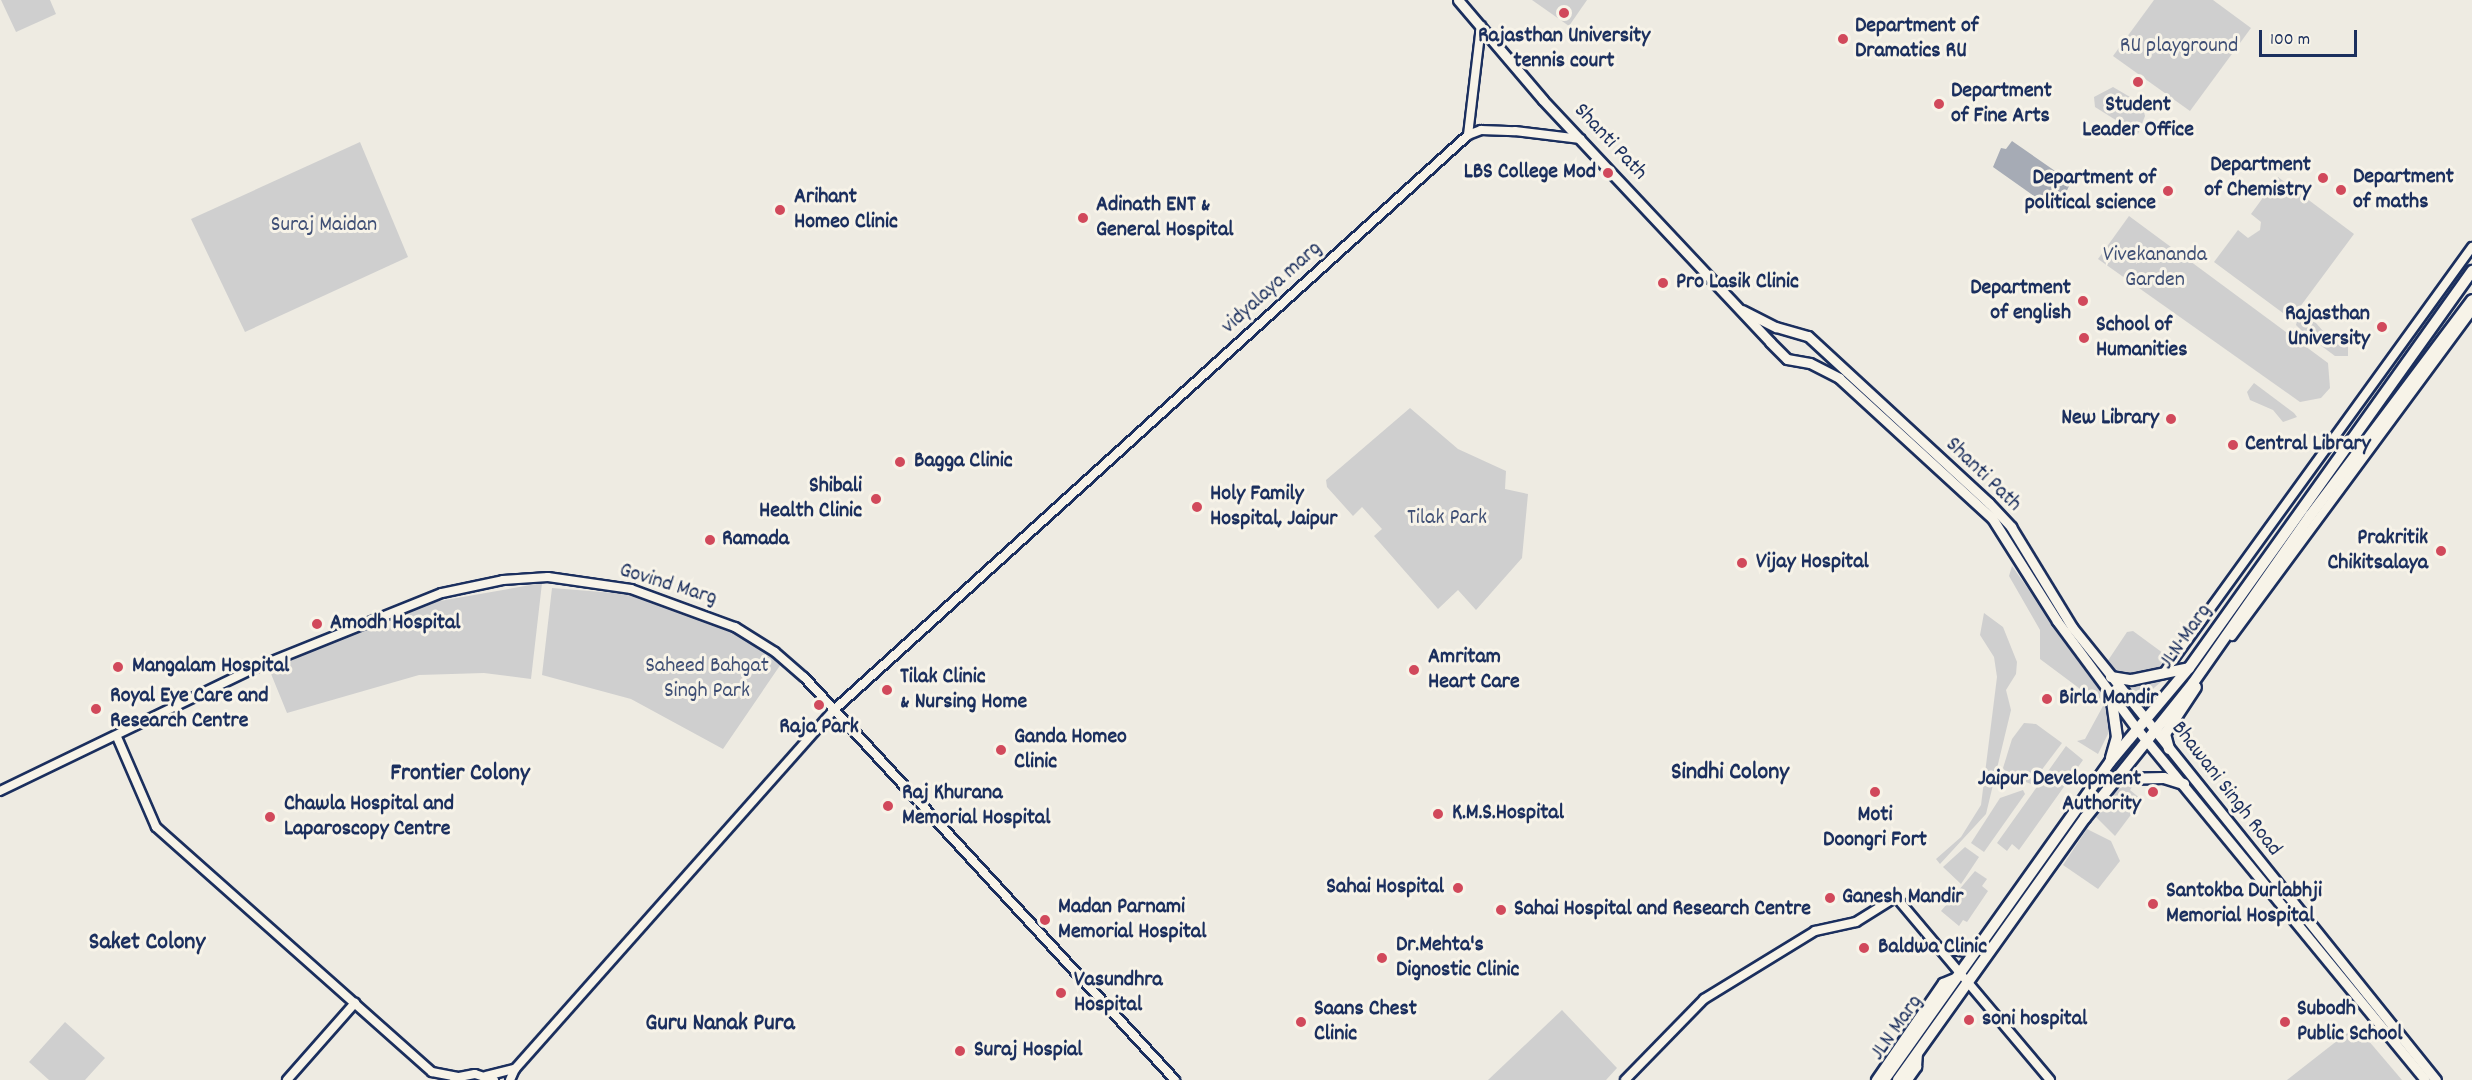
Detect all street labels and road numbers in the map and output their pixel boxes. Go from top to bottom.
street label: Shanti Path [1568,98,1652,186]
street label: vidyalaya marg [1216,236,1328,340]
street label: Shanti Path [1939,432,2027,518]
street label: Govind Marg [616,558,720,612]
street label: JLN Marg [2154,599,2218,675]
street label: Bhawani Singh Road [2165,716,2287,862]
street label: JLN Marg [1865,990,1929,1066]

